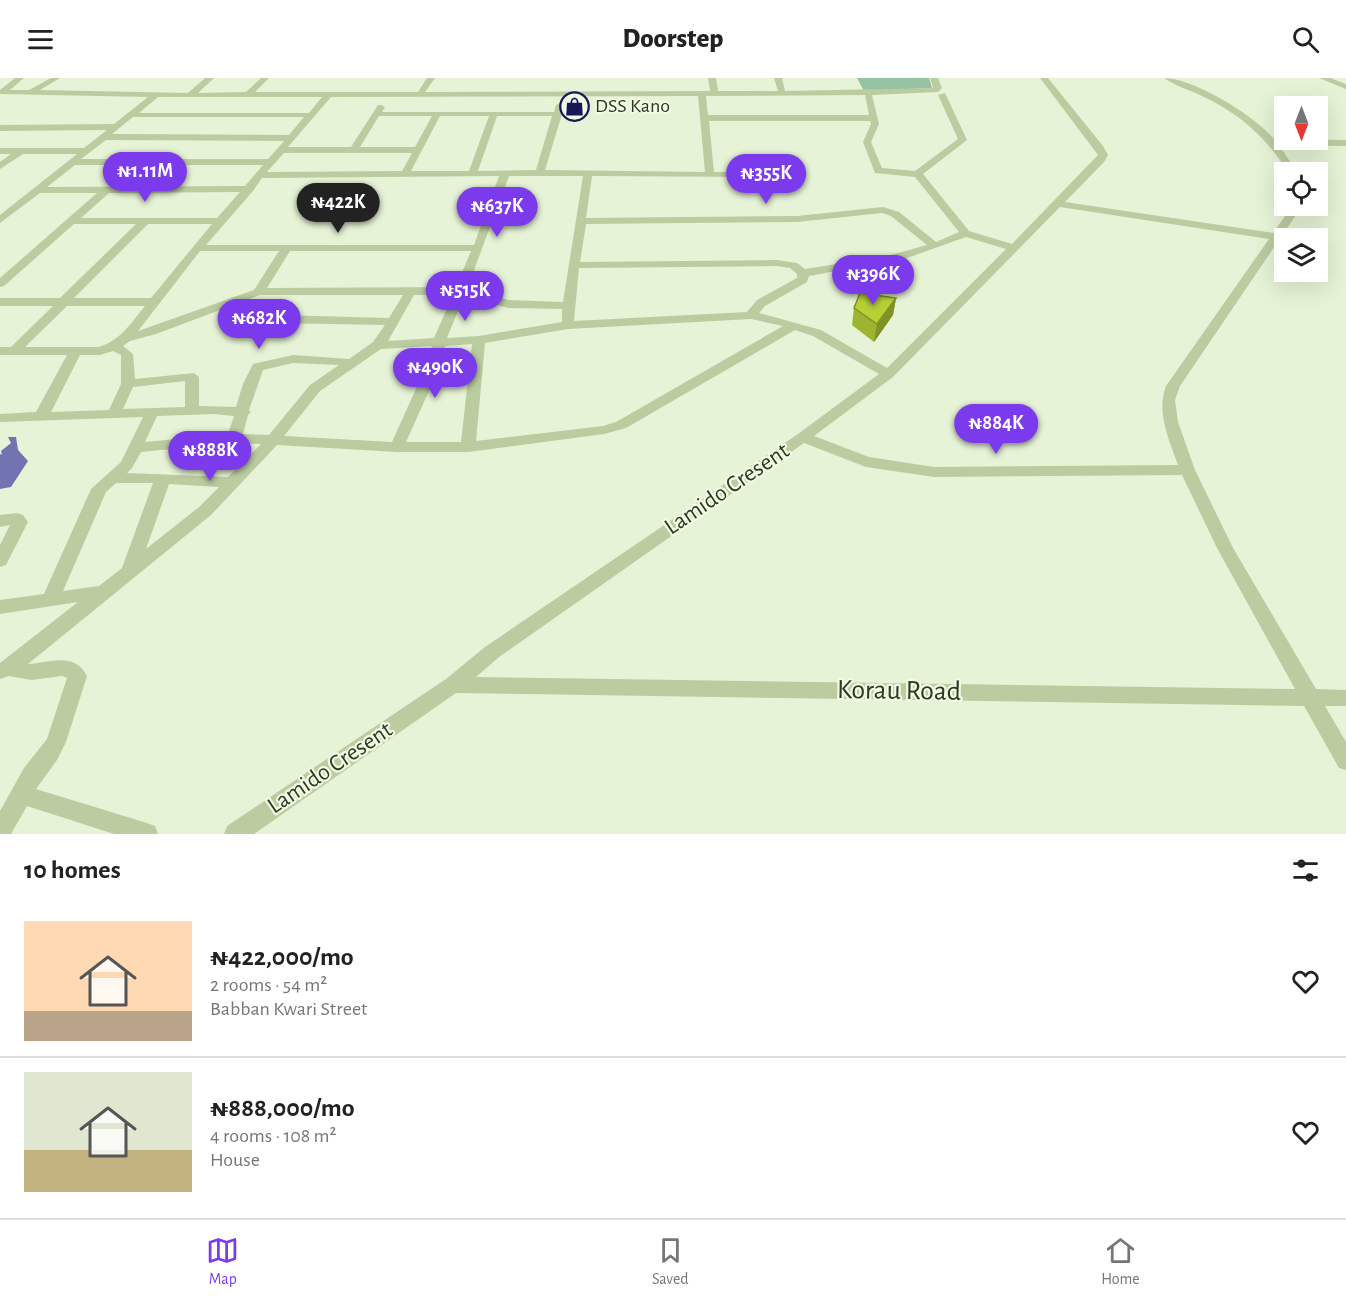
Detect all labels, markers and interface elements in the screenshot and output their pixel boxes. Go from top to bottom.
icon: menu [24,23,57,56]
icon: search [1289,23,1322,56]
text: Doorstep [623,25,723,52]
shop icon: DSS Kano [558,90,590,122]
place label: DSS Kano [595,96,670,116]
north arrow [1274,96,1328,150]
map controls [1274,96,1328,282]
pin: ₦1.11M [96,152,194,203]
pin: ₦355K [724,154,808,205]
text: ₦1.11M [117,161,173,181]
button: locate [1274,162,1328,216]
text: ₦355K [740,163,792,183]
pin: ₦422K [296,183,380,234]
pin: ₦637K [455,187,539,238]
text: ₦422K [311,192,365,212]
text: ₦637K [471,196,523,216]
button: layers [1274,228,1328,282]
pin: ₦396K [831,255,915,306]
text: ₦396K [846,264,900,284]
pin: ₦515K [423,271,507,322]
text: ₦515K [440,280,490,300]
pin: ₦682K [217,299,301,350]
text: ₦682K [232,308,286,328]
pin: ₦490K [393,348,477,399]
text: ₦490K [407,357,463,377]
pin: ₦884K [954,404,1038,455]
text: ₦884K [968,413,1024,433]
pin: ₦888K [168,431,252,482]
street label: Lamido Cresent [660,438,794,539]
text: ₦888K [182,440,238,460]
street label: Korau Road [837,676,961,706]
street label: Lamido Cresent [263,717,397,818]
icon: filters [1289,854,1322,887]
text: 10 homes [24,857,121,883]
text: ₦422,000/mo [210,944,354,970]
icon: home [72,945,144,1017]
icon: heart [1289,965,1322,998]
text: 2 rooms · 54 m² [210,975,327,995]
text: Babban Kwari Street [210,999,367,1019]
text: ₦888,000/mo [210,1095,355,1121]
icon: home [72,1096,144,1168]
icon: heart [1289,1116,1322,1149]
text: 4 rooms · 108 m² [210,1126,337,1146]
text: House [210,1150,260,1170]
tab: Map [206,1234,239,1289]
tab: Saved [652,1234,689,1289]
tab: Home [1101,1234,1140,1289]

